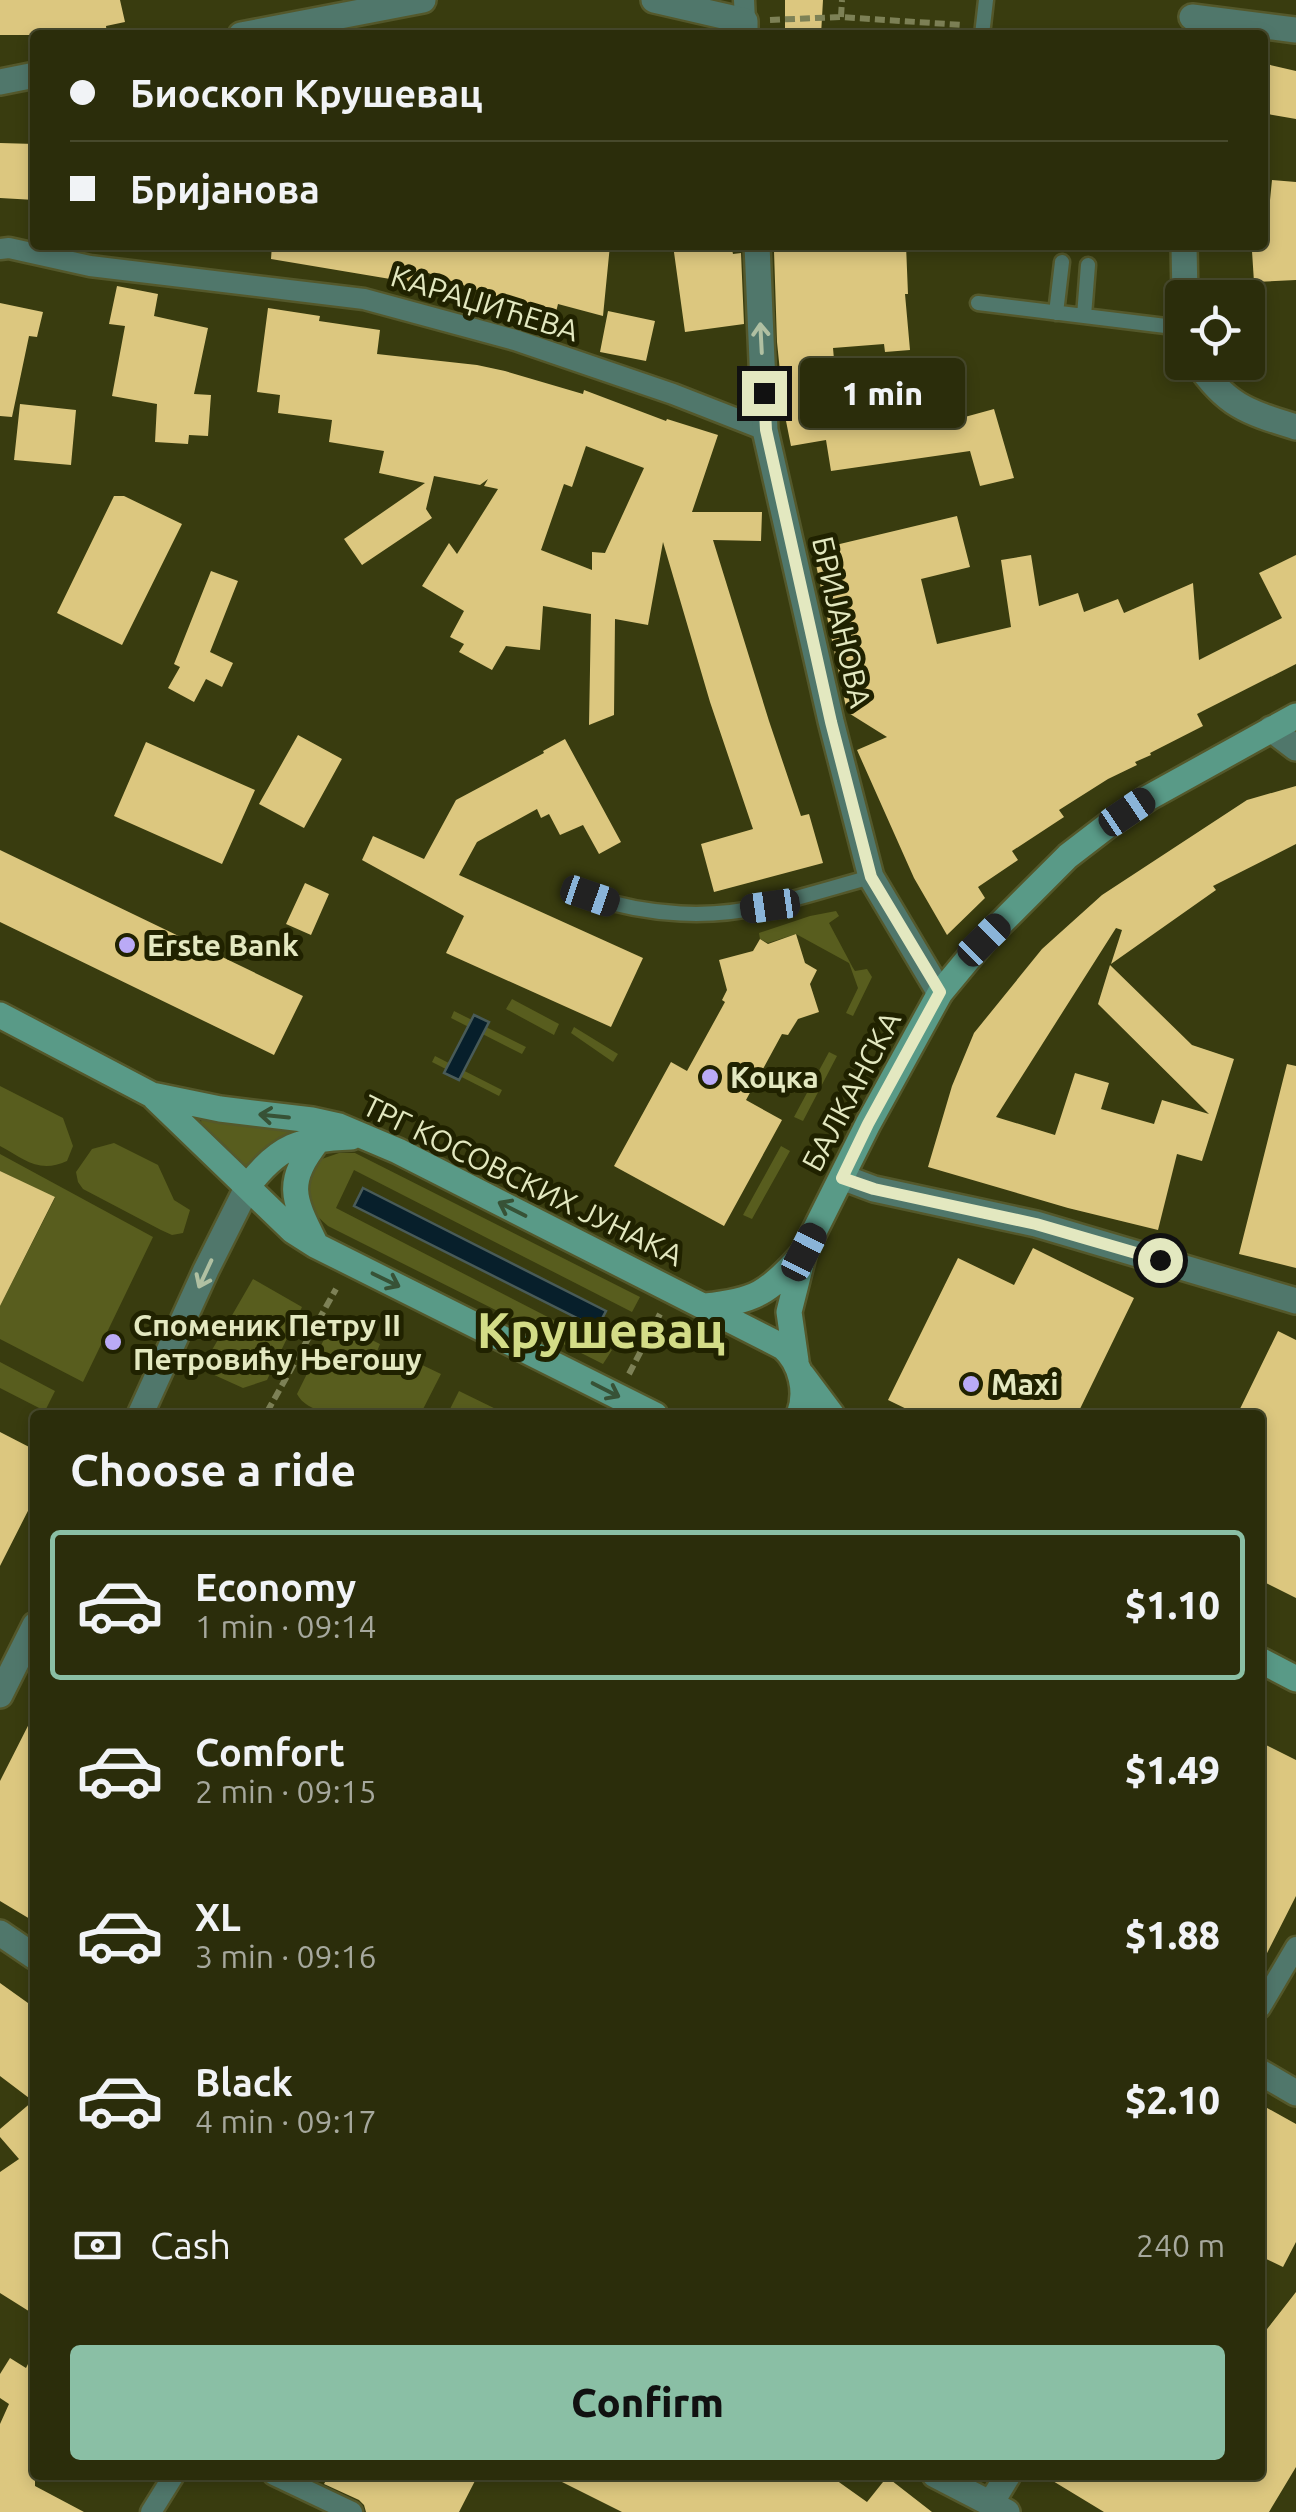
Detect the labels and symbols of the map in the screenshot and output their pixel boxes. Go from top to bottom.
street label: КАРАЏИЋЕВА [387,258,583,348]
one-way arrow [751,322,770,354]
callout: 1 min [799,358,964,428]
route end [742,371,787,416]
street label: БРИЈАНОВА [806,533,878,711]
car [1094,783,1160,841]
car [557,872,623,920]
car [738,887,802,925]
car [952,908,1016,972]
place label: Erste Bank [147,928,299,962]
marker: Erste Bank [116,934,138,956]
street label: БАЛКАНСКА [795,1005,908,1177]
place label: Коцка [730,1060,819,1094]
marker: Коцка [699,1066,721,1088]
street label: ТРГ КОСОВСКИХ ЈУНАКА [357,1088,689,1273]
one-way arrow [259,1106,291,1125]
one-way arrow [498,1199,528,1218]
car [777,1218,831,1286]
route start [1138,1238,1183,1283]
one-way arrow [195,1258,214,1288]
one-way arrow [370,1271,400,1290]
district label: Крушевац [477,1301,725,1357]
place label: Споменик Петру II Петровићу Његошу [133,1308,422,1376]
marker: Споменик Петру II Петровићу Његошу [102,1331,124,1353]
place label: Maxi [991,1367,1059,1401]
marker: Maxi [960,1373,982,1395]
one-way arrow [590,1381,620,1400]

